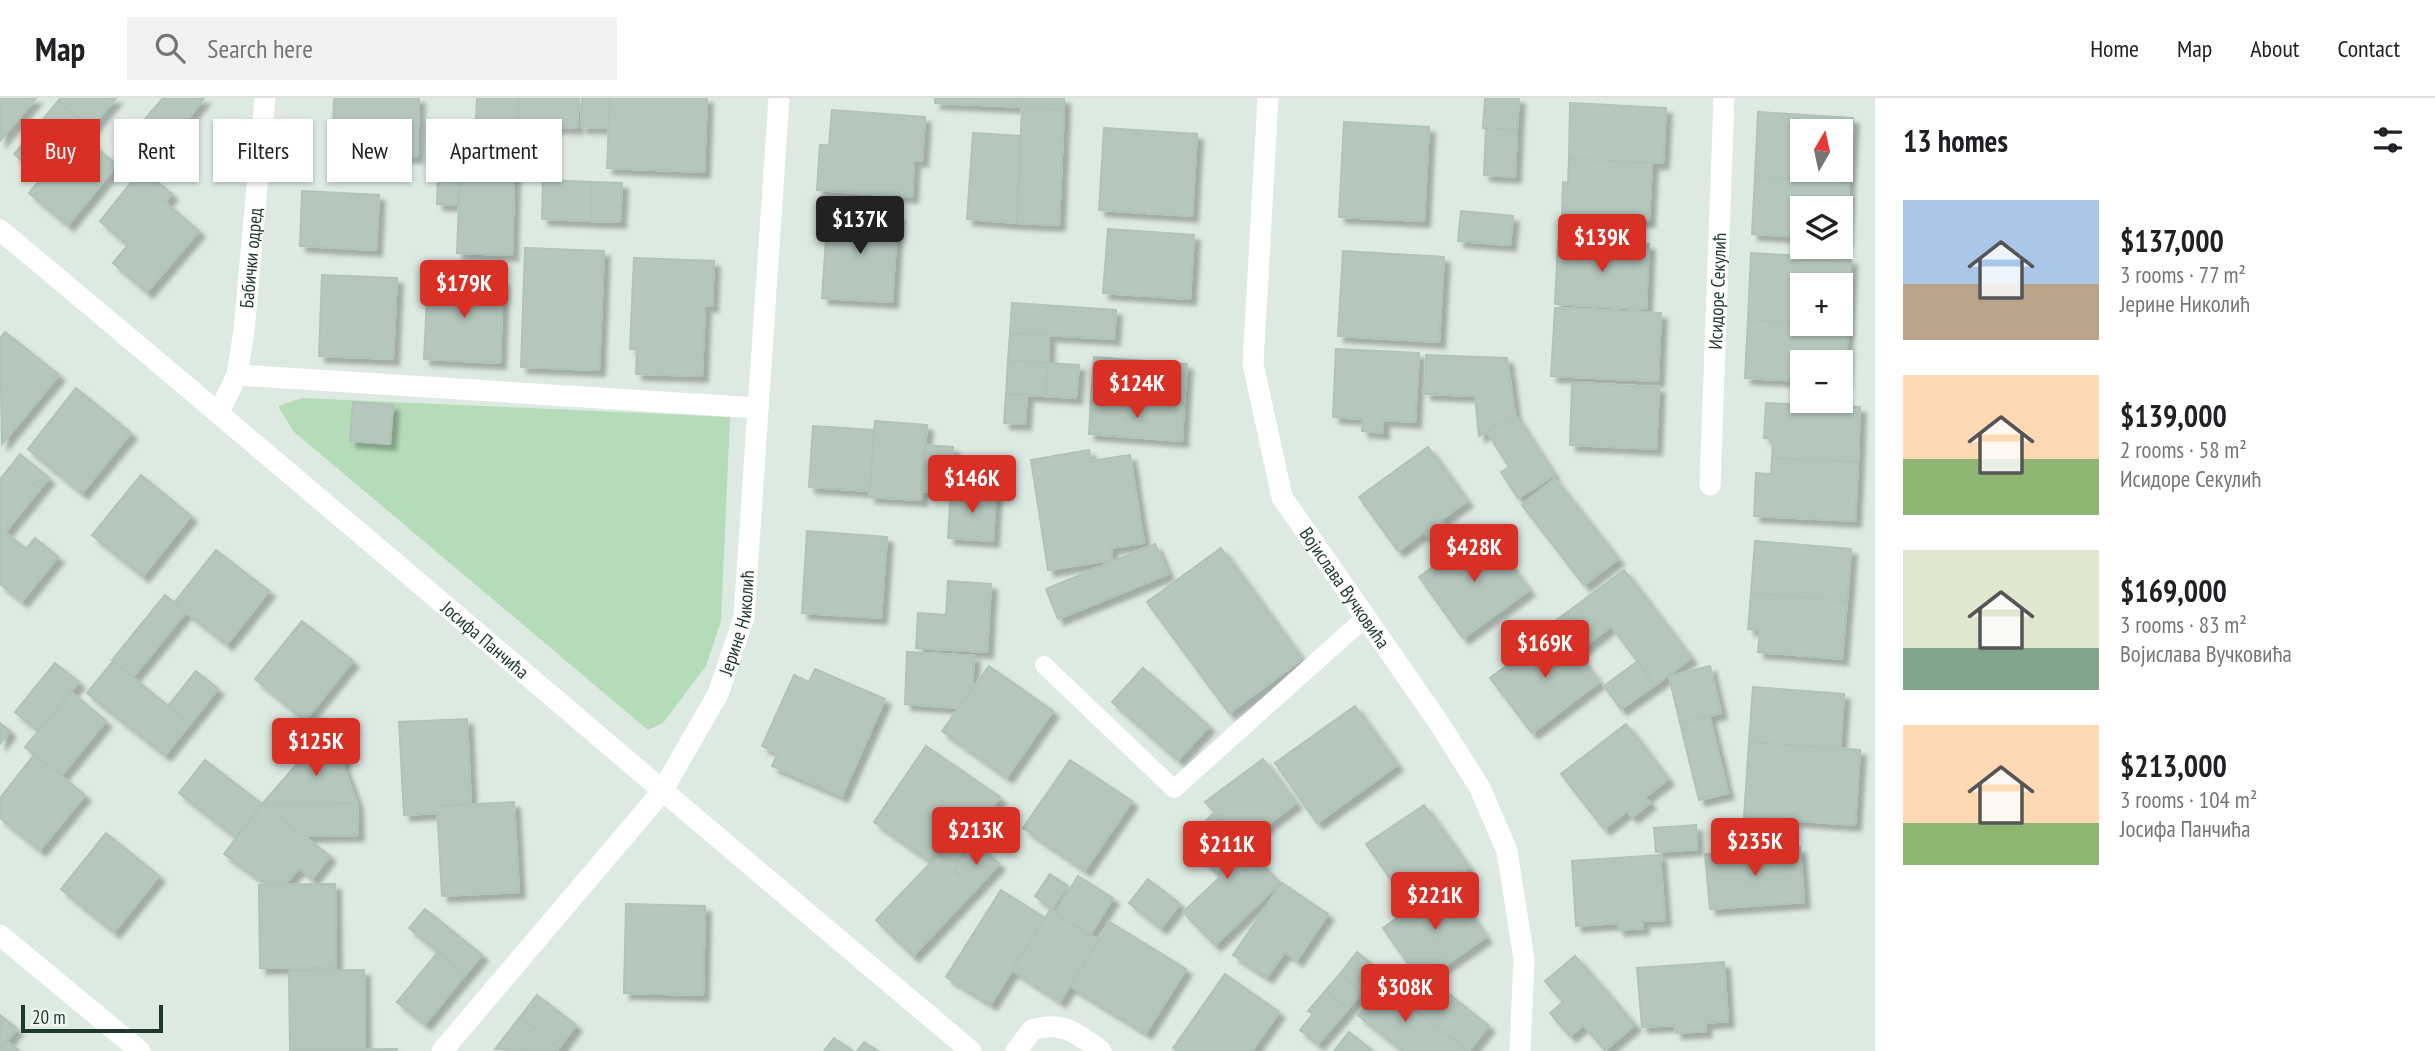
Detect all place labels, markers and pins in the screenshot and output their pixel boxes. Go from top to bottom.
pin: $137K [811,197,909,256]
pin: $139K [1553,214,1651,274]
pin: $179K [415,260,513,320]
pin: $124K [1088,360,1186,420]
pin: $146K [923,456,1021,515]
pin: $428K [1425,524,1523,584]
pin: $169K [1496,620,1594,680]
pin: $125K [267,718,365,778]
pin: $213K [927,808,1025,867]
pin: $235K [1706,818,1804,878]
pin: $211K [1178,822,1276,881]
pin: $221K [1386,872,1484,932]
pin: $308K [1356,964,1454,1024]

